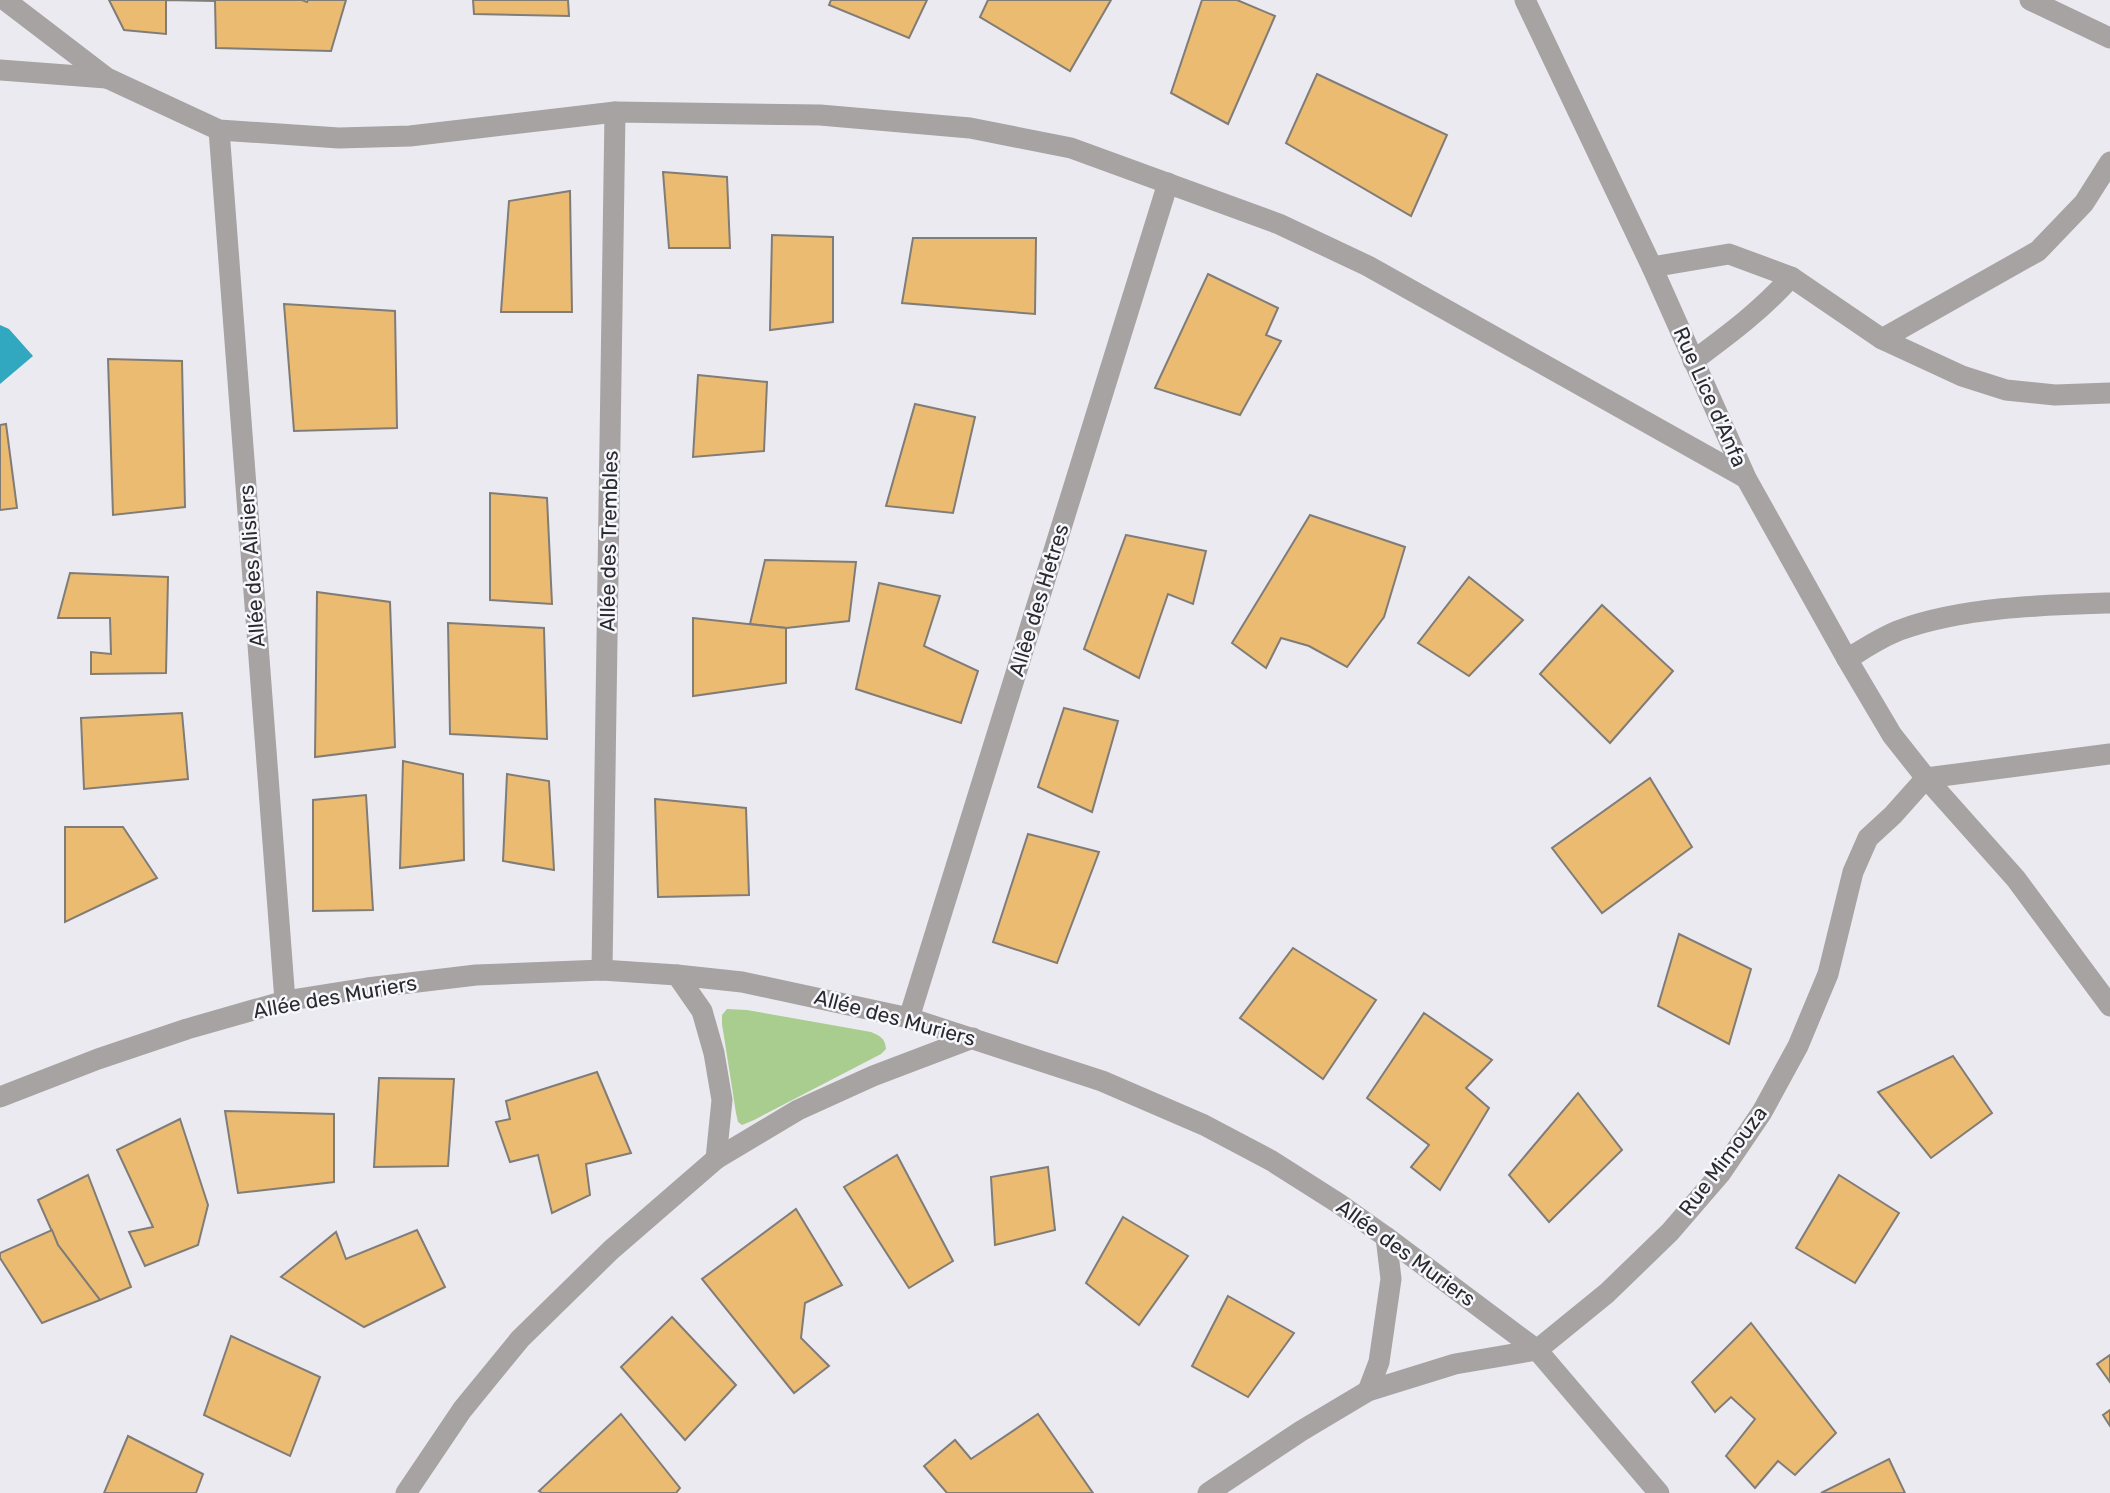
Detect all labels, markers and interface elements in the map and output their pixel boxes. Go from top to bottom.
street label: Rue Lice d'Anfa [1668,323,1752,471]
street label: Allée des Trembles [594,450,623,632]
street label: Allée des Alisiers [233,484,270,648]
street label: Allêe des Hetres [1003,521,1074,679]
street label: Allée des Muriers [251,970,419,1023]
street label: Allée des Muriers [812,984,978,1051]
street label: Rue Mimouza [1673,1101,1772,1220]
street label: Allée des Muriers [1332,1194,1481,1311]

